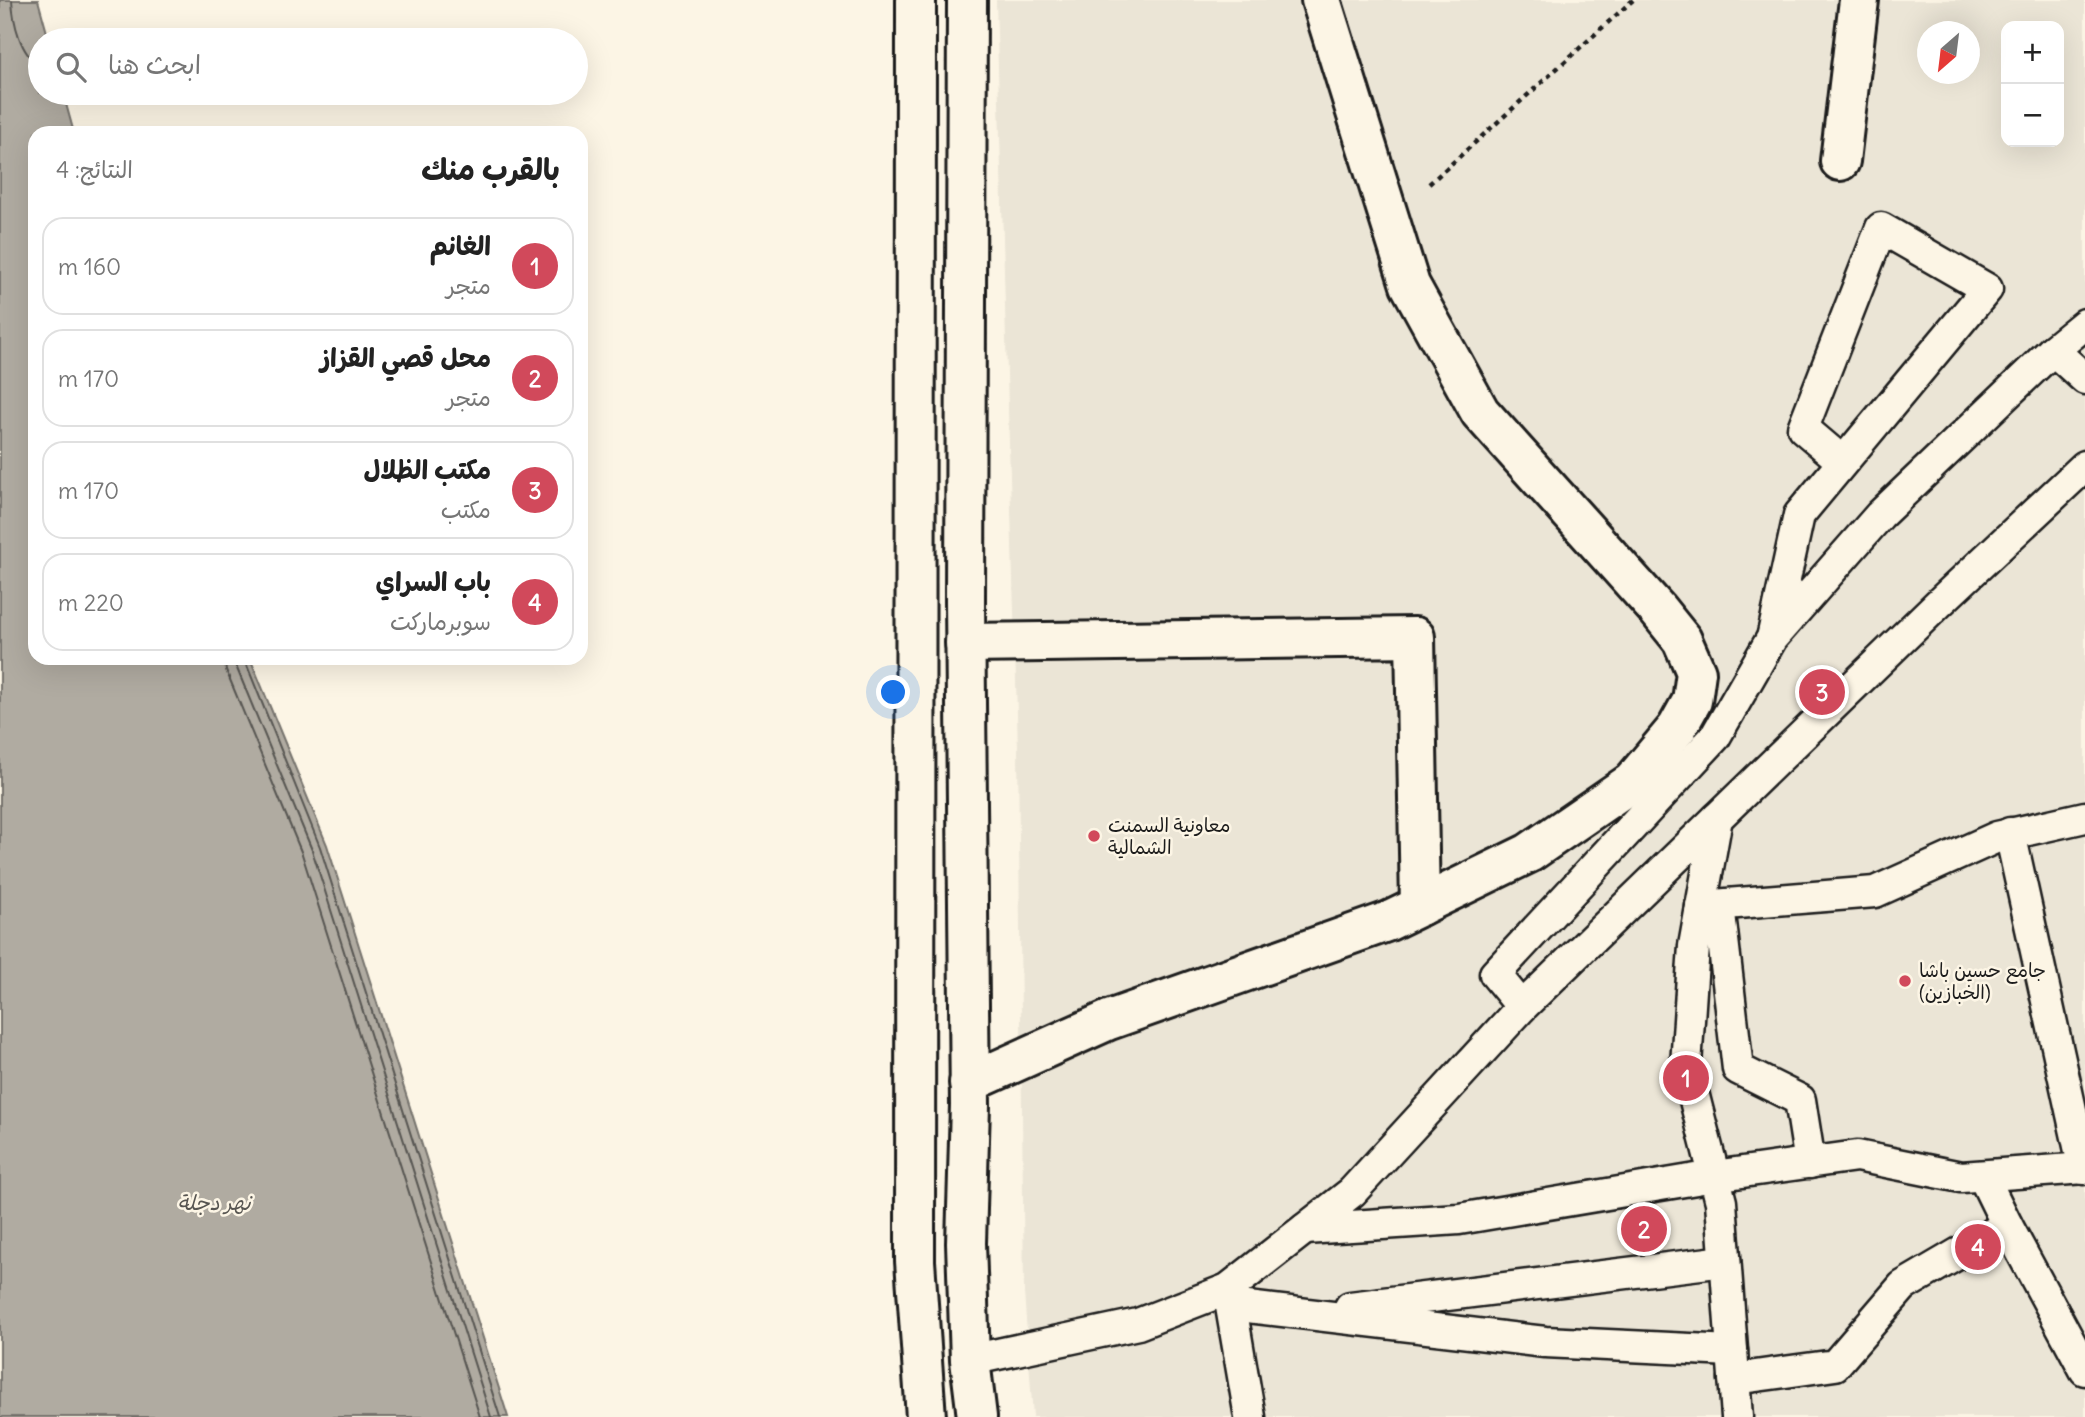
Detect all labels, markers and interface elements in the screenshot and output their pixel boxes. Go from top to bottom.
north arrow [1917,21,1980,84]
map controls [2001,21,2064,147]
button: + [2001,21,2064,84]
search box [28,28,588,105]
icon: search [52,48,90,86]
text: ابحث هنا [108,48,201,81]
button: − [2001,84,2064,147]
text: بالقرب منك [421,150,560,188]
text: النتائج: 4 [56,155,133,184]
text: الغانم [430,229,491,262]
text: 160 m [58,252,121,281]
text: 1 [530,252,540,281]
text: متجر [446,271,491,300]
text: محل قصي القزاز [320,341,491,374]
text: 170 m [58,364,119,393]
text: 2 [529,364,541,393]
text: متجر [446,383,491,412]
text: مكتب الظلال [364,453,491,486]
text: 170 m [58,476,119,505]
text: 3 [528,476,542,505]
text: مكتب [441,495,491,524]
text: باب السراي [376,565,491,598]
text: 220 m [58,588,124,617]
text: 4 [528,588,542,617]
text: سوبرماركت [390,607,491,636]
pin: 3 [1799,666,1845,718]
your location [876,675,910,709]
place label: معاونية السمنت الشمالية [1108,813,1231,859]
marker: معاونية السمنت الشمالية [1086,828,1102,844]
place label: جامع حسين باشا (الخبازين) [1919,958,2046,1004]
marker: جامع حسين باشا (الخبازين) [1897,973,1913,989]
pin: 1 [1663,1052,1709,1104]
water label: نهر دجلة [177,1189,253,1216]
pin: 2 [1621,1203,1667,1255]
pin: 4 [1955,1221,2001,1273]

